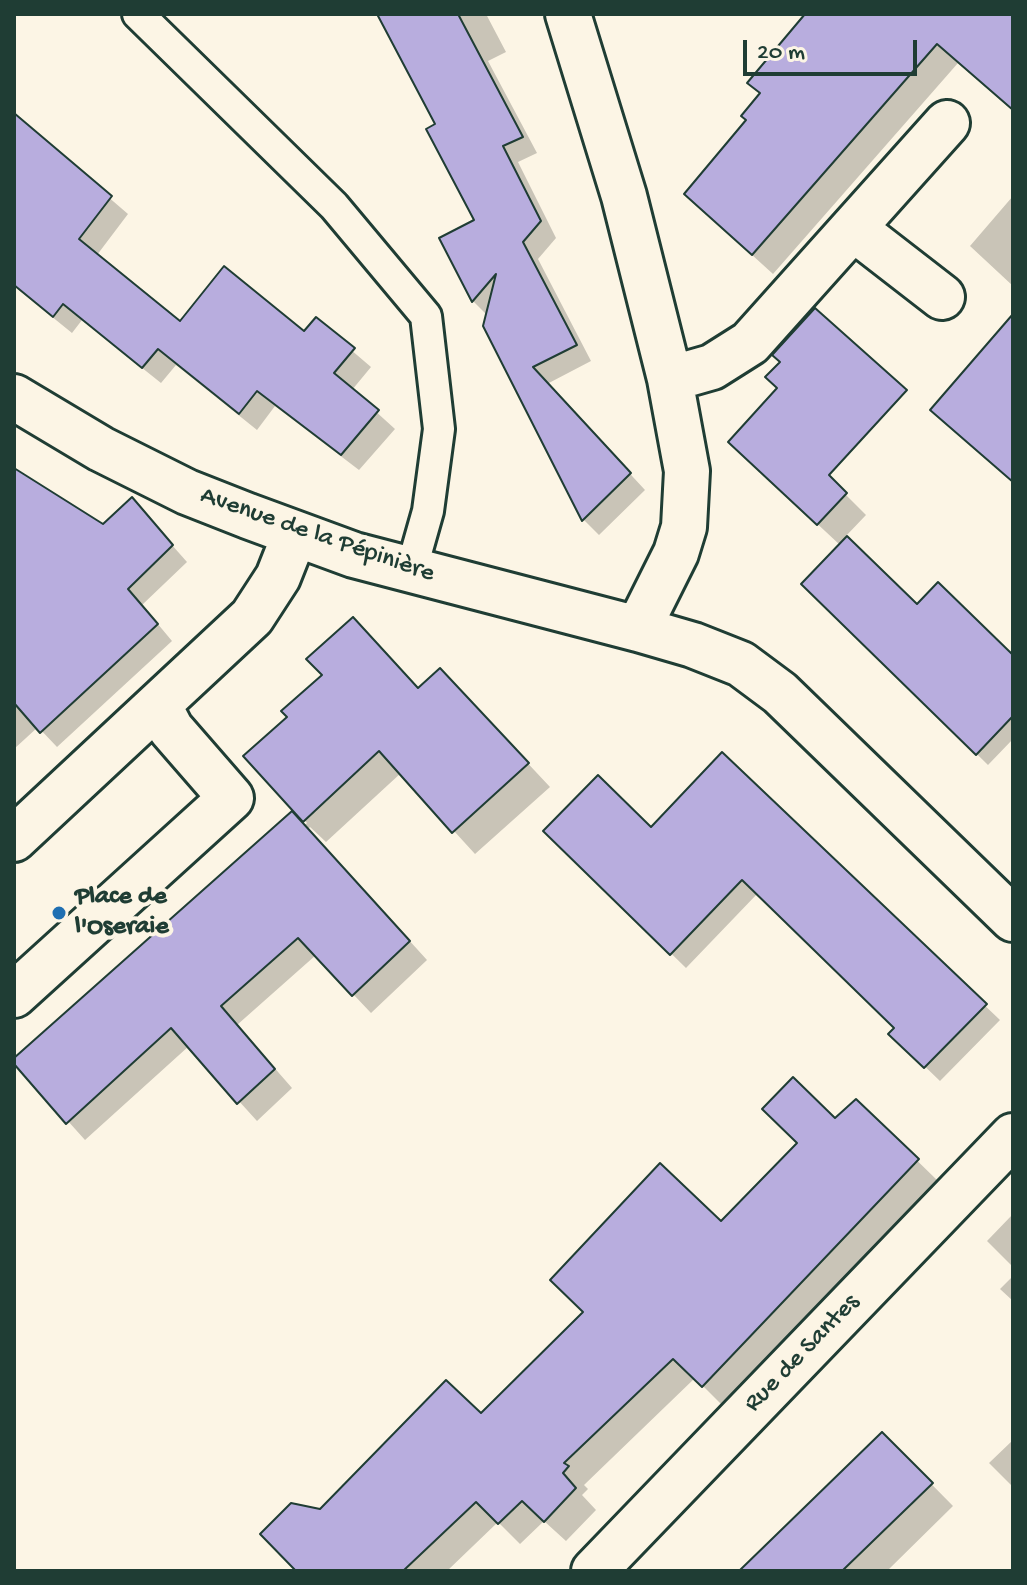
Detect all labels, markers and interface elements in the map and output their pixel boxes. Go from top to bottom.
scale bar [747,24,921,74]
text: 20 m [757,39,805,68]
street label: Avenue de la Pépinière [196,481,438,591]
place label: Place de l'Oseraie [75,882,169,944]
marker: Place de l'Oseraie [50,904,68,922]
street label: Rue de Santes [739,1288,867,1420]

